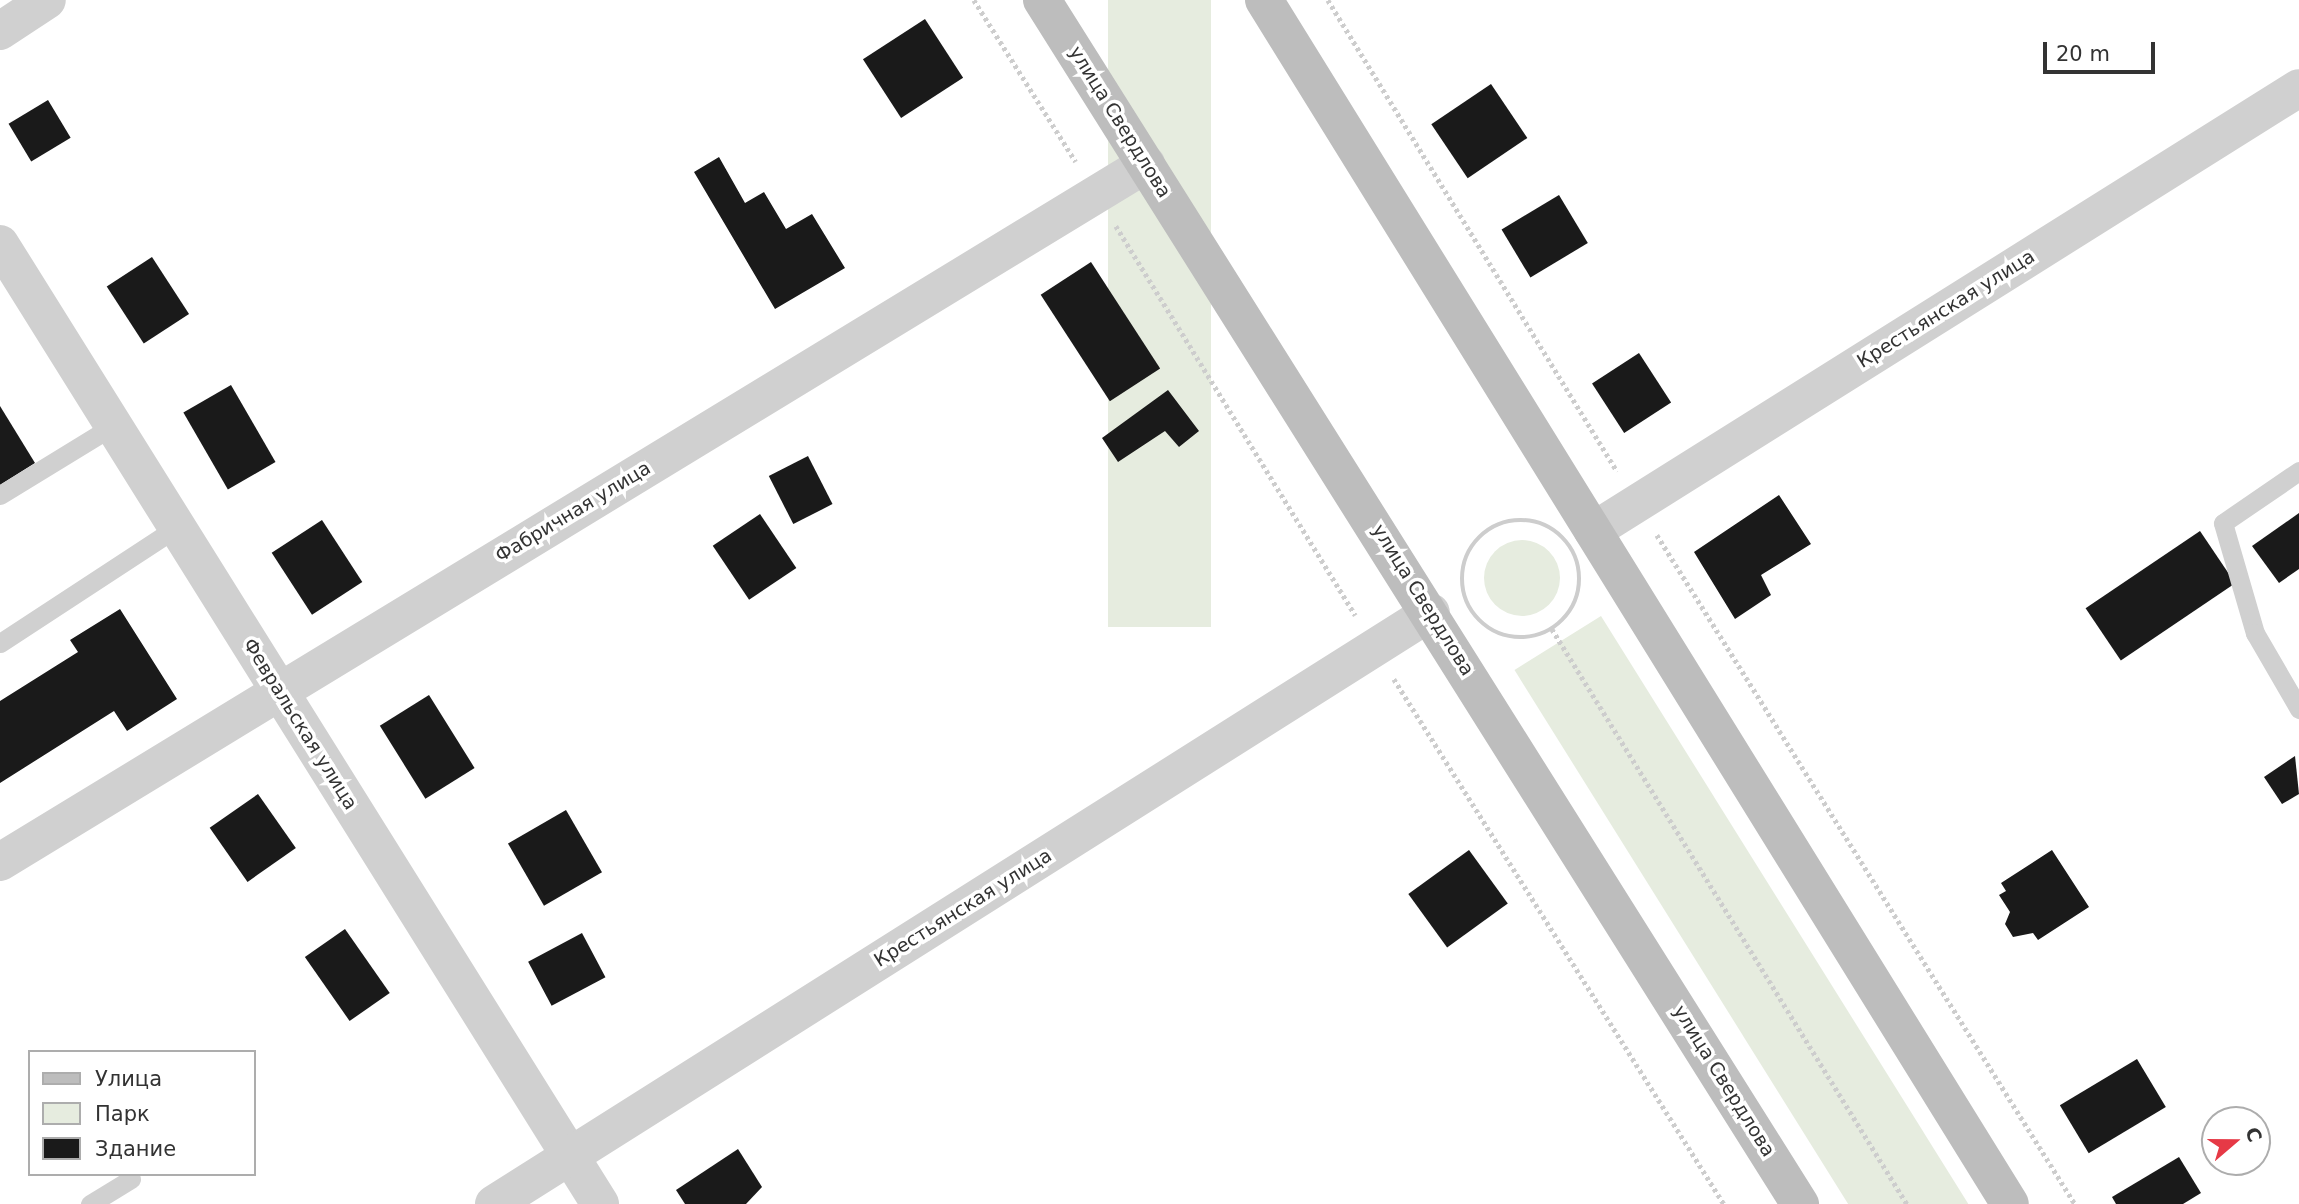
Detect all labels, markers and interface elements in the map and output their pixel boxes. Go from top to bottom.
scale bar [2047,28,2159,72]
street label: улица Свердлова [1064,42,1176,202]
text: 20 m [2056,42,2110,66]
street label: Крестьянская улица [1853,245,2039,373]
street label: Фабричная улица [491,457,655,567]
street label: улица Свердлова [1367,520,1479,680]
street label: Февральская улица [238,634,362,814]
street label: Крестьянская улица [870,844,1056,972]
street label: улица Свердлова [1668,1001,1780,1161]
legend [28,1050,256,1176]
text: Улица [95,1067,162,1091]
text: Парк [95,1102,150,1126]
north arrow [2201,1106,2271,1176]
text: С [2241,1124,2267,1145]
text: Здание [95,1137,176,1161]

